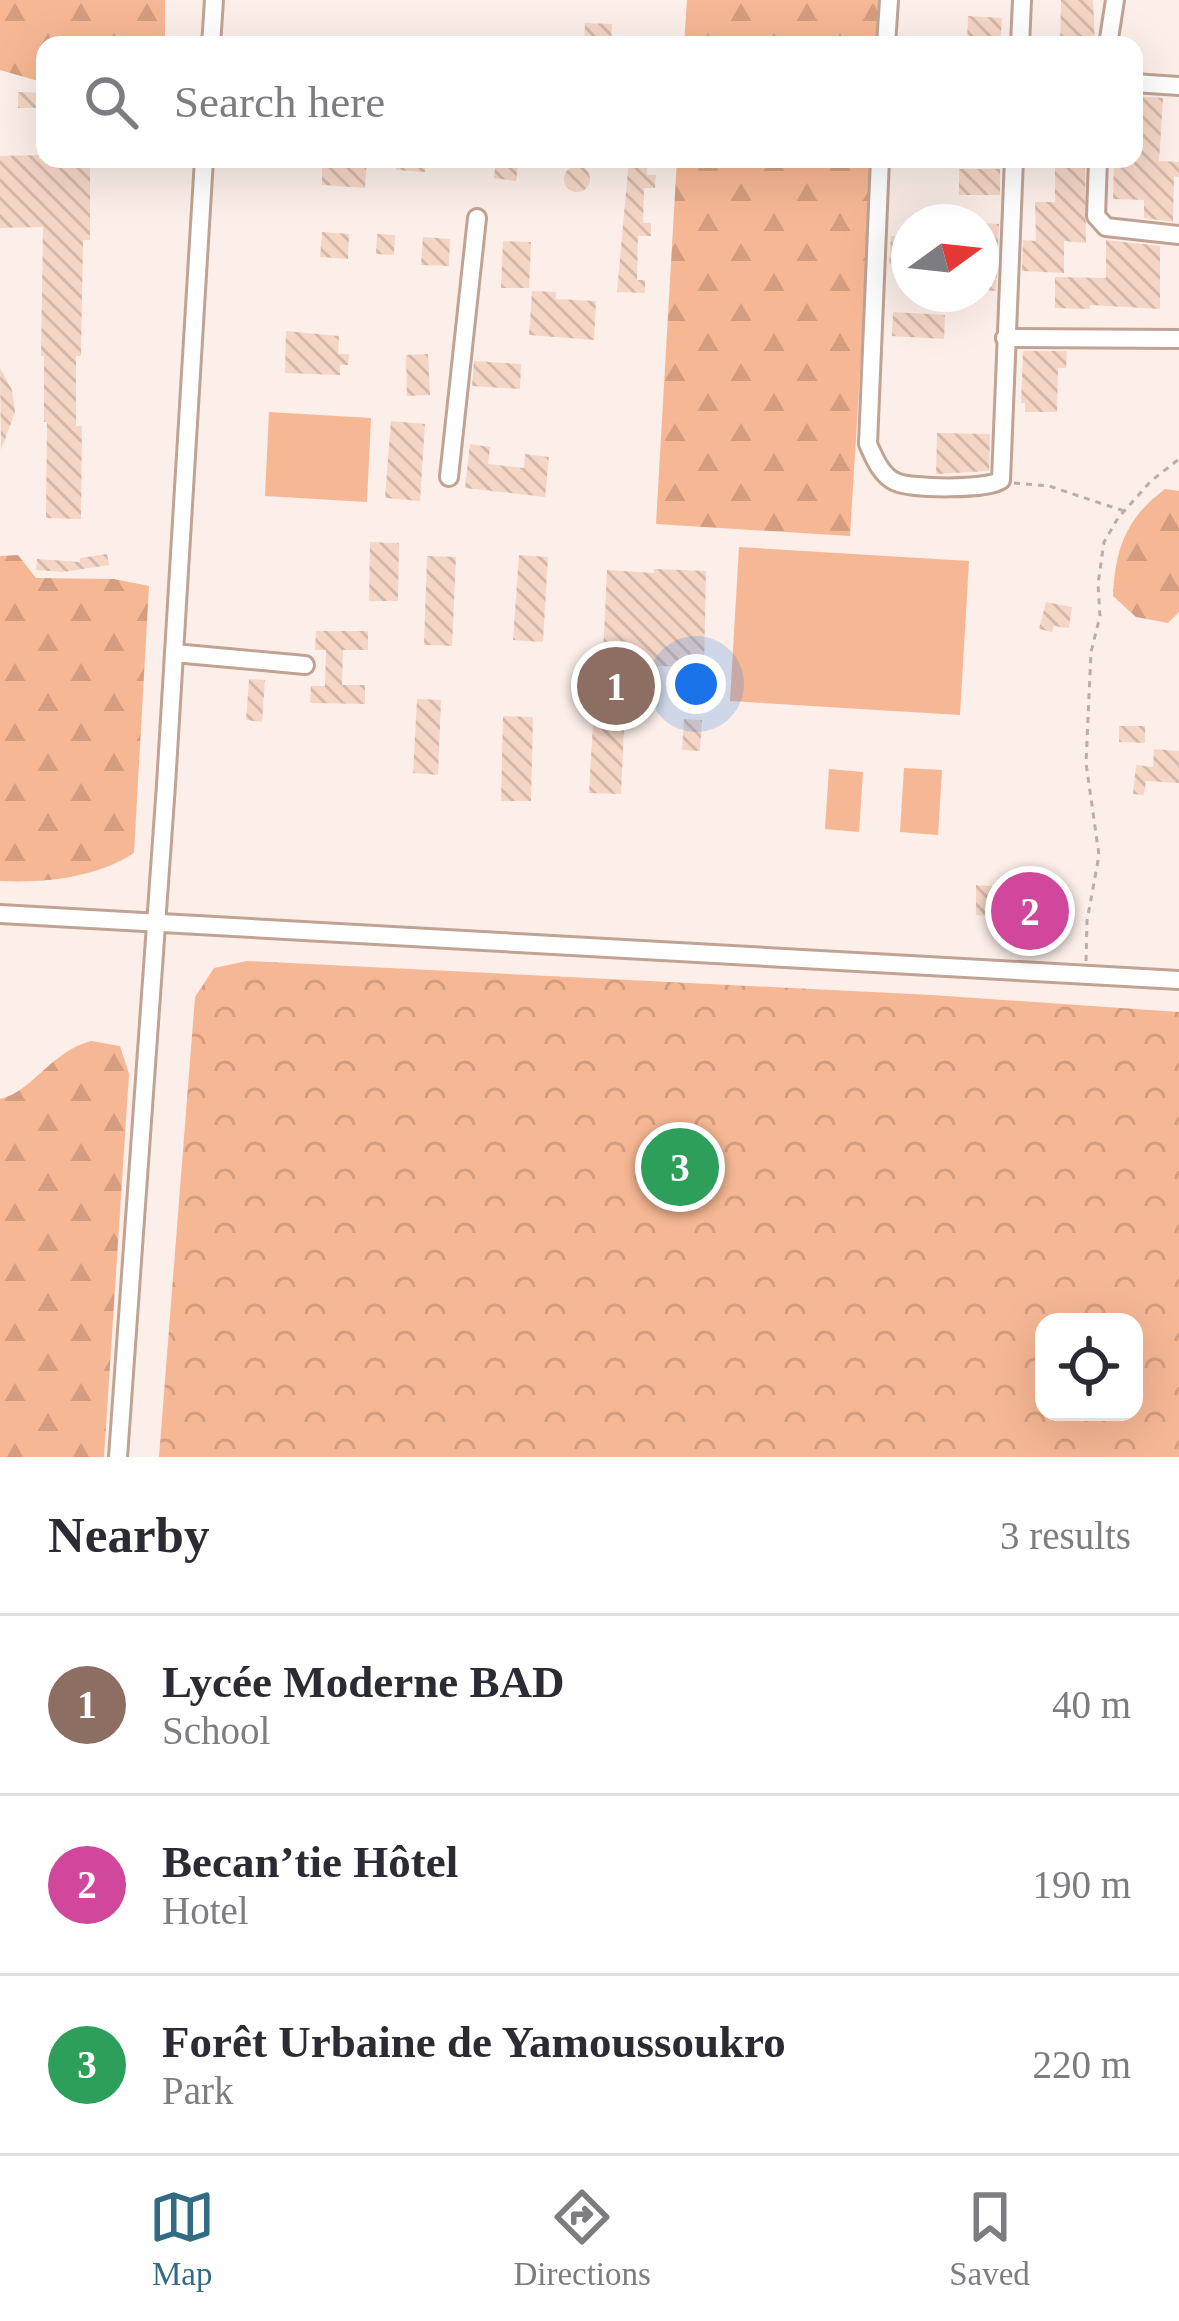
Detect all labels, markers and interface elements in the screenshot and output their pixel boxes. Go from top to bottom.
search box [36,36,1143,168]
icon: search [78,69,144,135]
text: Search here [174,77,385,127]
north arrow [891,204,999,312]
pin: 1 [577,641,655,731]
your location [666,654,726,714]
pin: 2 [991,866,1069,956]
pin: 3 [641,1122,719,1212]
map controls [1035,1313,1143,1421]
button: locate [1035,1313,1143,1421]
text: Nearby [48,1507,209,1563]
text: 3 results [1000,1514,1131,1557]
text: Lycée Moderne BAD [162,1657,564,1707]
text: 1 [77,1683,97,1726]
text: 40 m [1052,1683,1131,1726]
text: School [162,1709,270,1752]
text: Becan’tie Hôtel [162,1837,458,1887]
text: 2 [77,1863,97,1906]
text: 190 m [1032,1863,1131,1906]
text: Hotel [162,1889,249,1932]
text: Forêt Urbaine de Yamoussoukro [162,2017,786,2067]
text: 3 [77,2043,97,2086]
text: 220 m [1032,2043,1131,2086]
text: Park [162,2069,234,2112]
tab: Map [149,2184,215,2293]
tab: Directions [513,2184,651,2293]
tab: Saved [949,2184,1030,2293]

